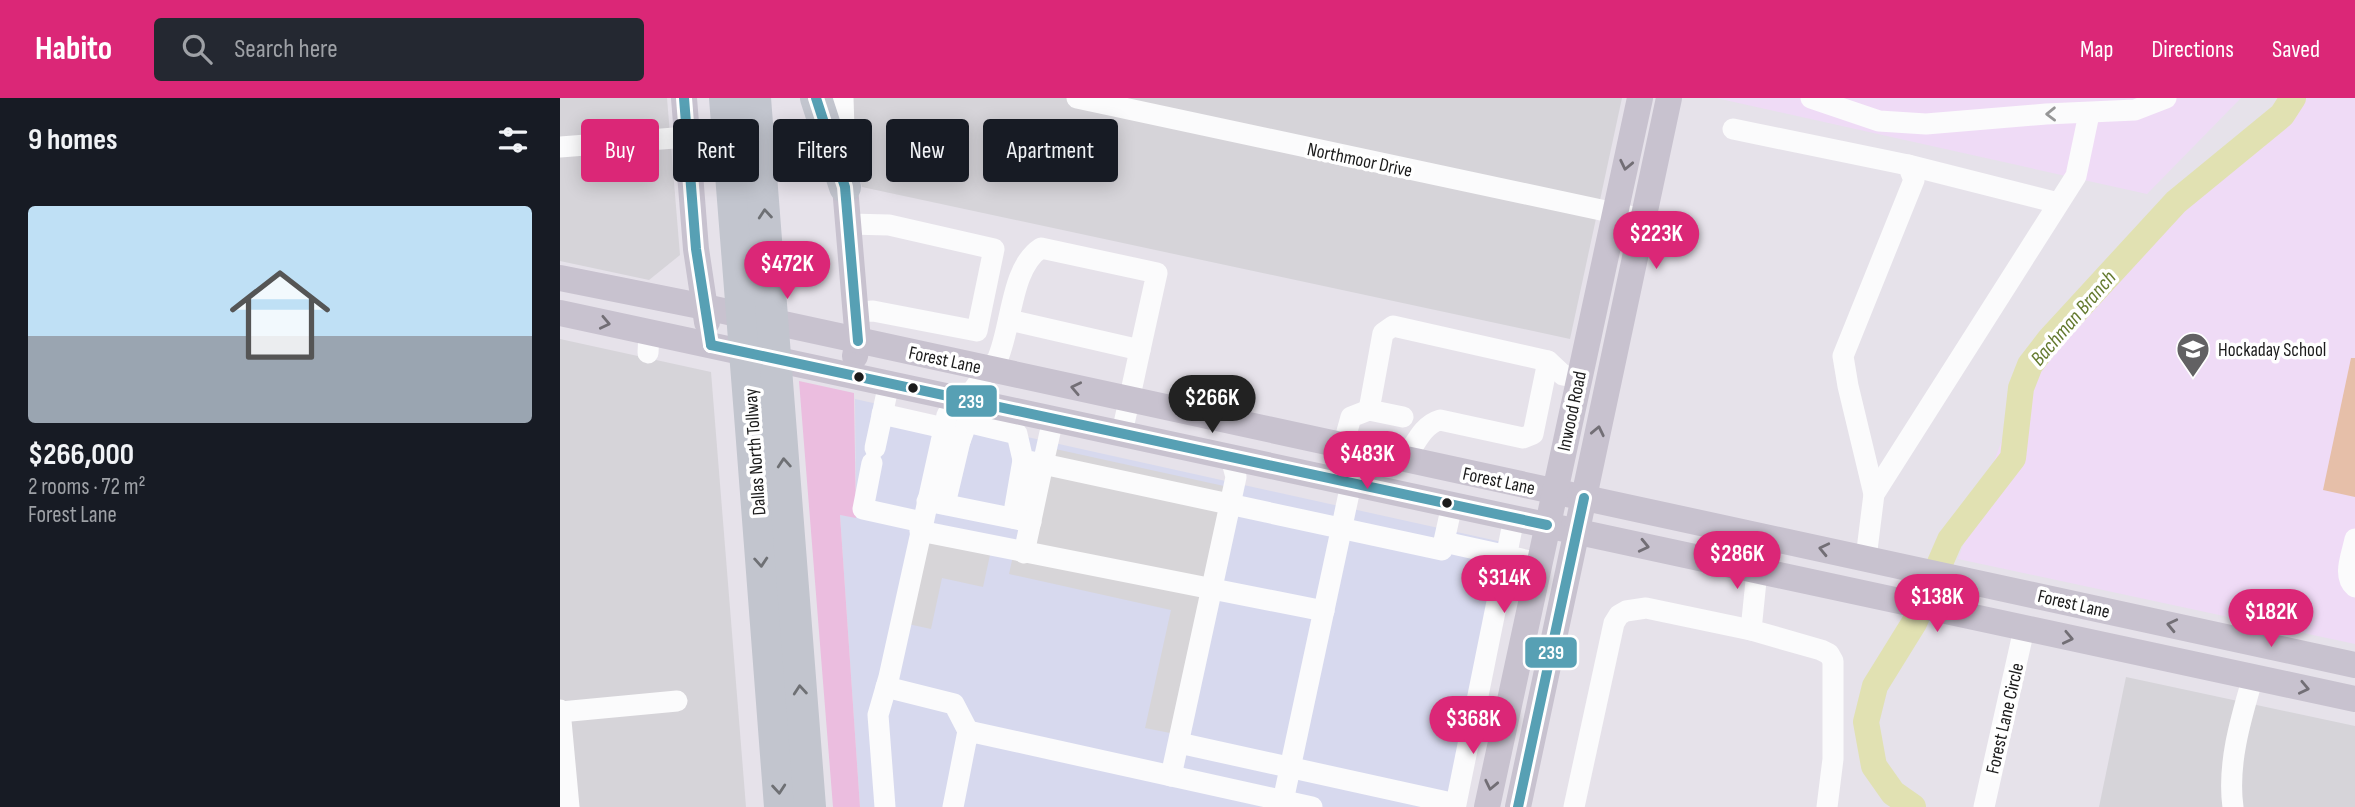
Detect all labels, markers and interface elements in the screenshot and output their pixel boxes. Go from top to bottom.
search box [154,18,644,81]
text: Habito [35,29,112,69]
icon: search [178,30,216,68]
text: Search here [234,34,338,65]
text: Map [2080,35,2113,64]
text: Directions [2151,35,2234,64]
text: Saved [2272,35,2320,64]
one-way arrow [2045,106,2056,122]
chip: Buy [581,119,659,182]
chip: Rent [673,119,759,182]
chip: Filters [773,119,872,182]
chip: New [886,119,969,182]
chip: Apartment [983,119,1118,182]
icon: filters [494,121,532,159]
text: 9 homes [28,122,118,158]
street label: Northmoor Drive [1305,138,1414,183]
one-way arrow [1619,159,1634,171]
one-way arrow [758,208,773,219]
pin: $223K [1607,212,1705,271]
text: $223K [1629,220,1683,248]
pin: $472K [738,242,836,301]
text: $472K [760,250,814,278]
icon: home [217,252,343,378]
water label: Bachman Branch [2025,266,2122,371]
one-way arrow [599,314,611,329]
school or university icon: Hockaday School [2174,330,2212,379]
place label: Hockaday School [2218,339,2326,362]
street label: Forest Lane [906,342,983,379]
street label: Inwood Road [1553,369,1592,453]
unlabelled marker [852,370,866,384]
pin: $266K [1163,376,1261,435]
unlabelled marker [906,381,920,395]
one-way arrow [1070,381,1082,396]
line badge: 239 [945,384,998,418]
text: $266K [1185,384,1239,412]
street label: Dallas North Tollway [740,387,771,516]
text: 239 [958,391,984,414]
one-way arrow [1589,425,1604,437]
pin: $483K [1318,432,1416,491]
text: $266,000 [28,437,134,473]
text: $483K [1339,440,1395,468]
one-way arrow [777,457,792,468]
street label: Forest Lane [1460,463,1537,500]
text: 2 rooms · 72 m² [28,473,146,501]
unlabelled marker [1440,496,1454,510]
text: Forest Lane [28,501,117,529]
pin: $286K [1688,532,1786,591]
one-way arrow [1638,538,1650,552]
text: $286K [1710,540,1764,568]
one-way arrow [1818,543,1830,557]
pin: $314K [1455,556,1553,615]
one-way arrow [753,557,768,568]
text: $314K [1477,564,1531,592]
pin: $138K [1888,574,1986,634]
text: $138K [1910,583,1964,611]
street label: Forest Lane [2035,585,2112,624]
pin: $182K [2222,589,2320,649]
text: $182K [2244,598,2298,626]
one-way arrow [2166,619,2178,634]
one-way arrow [2062,630,2074,645]
line badge: 239 [1524,636,1578,669]
text: 239 [1538,642,1564,665]
street label: Forest Lane Circle [1982,661,2029,776]
one-way arrow [2298,679,2310,694]
one-way arrow [793,684,808,695]
pin: $368K [1424,696,1522,756]
text: $368K [1445,705,1501,733]
one-way arrow [1485,779,1500,791]
one-way arrow [771,783,786,794]

